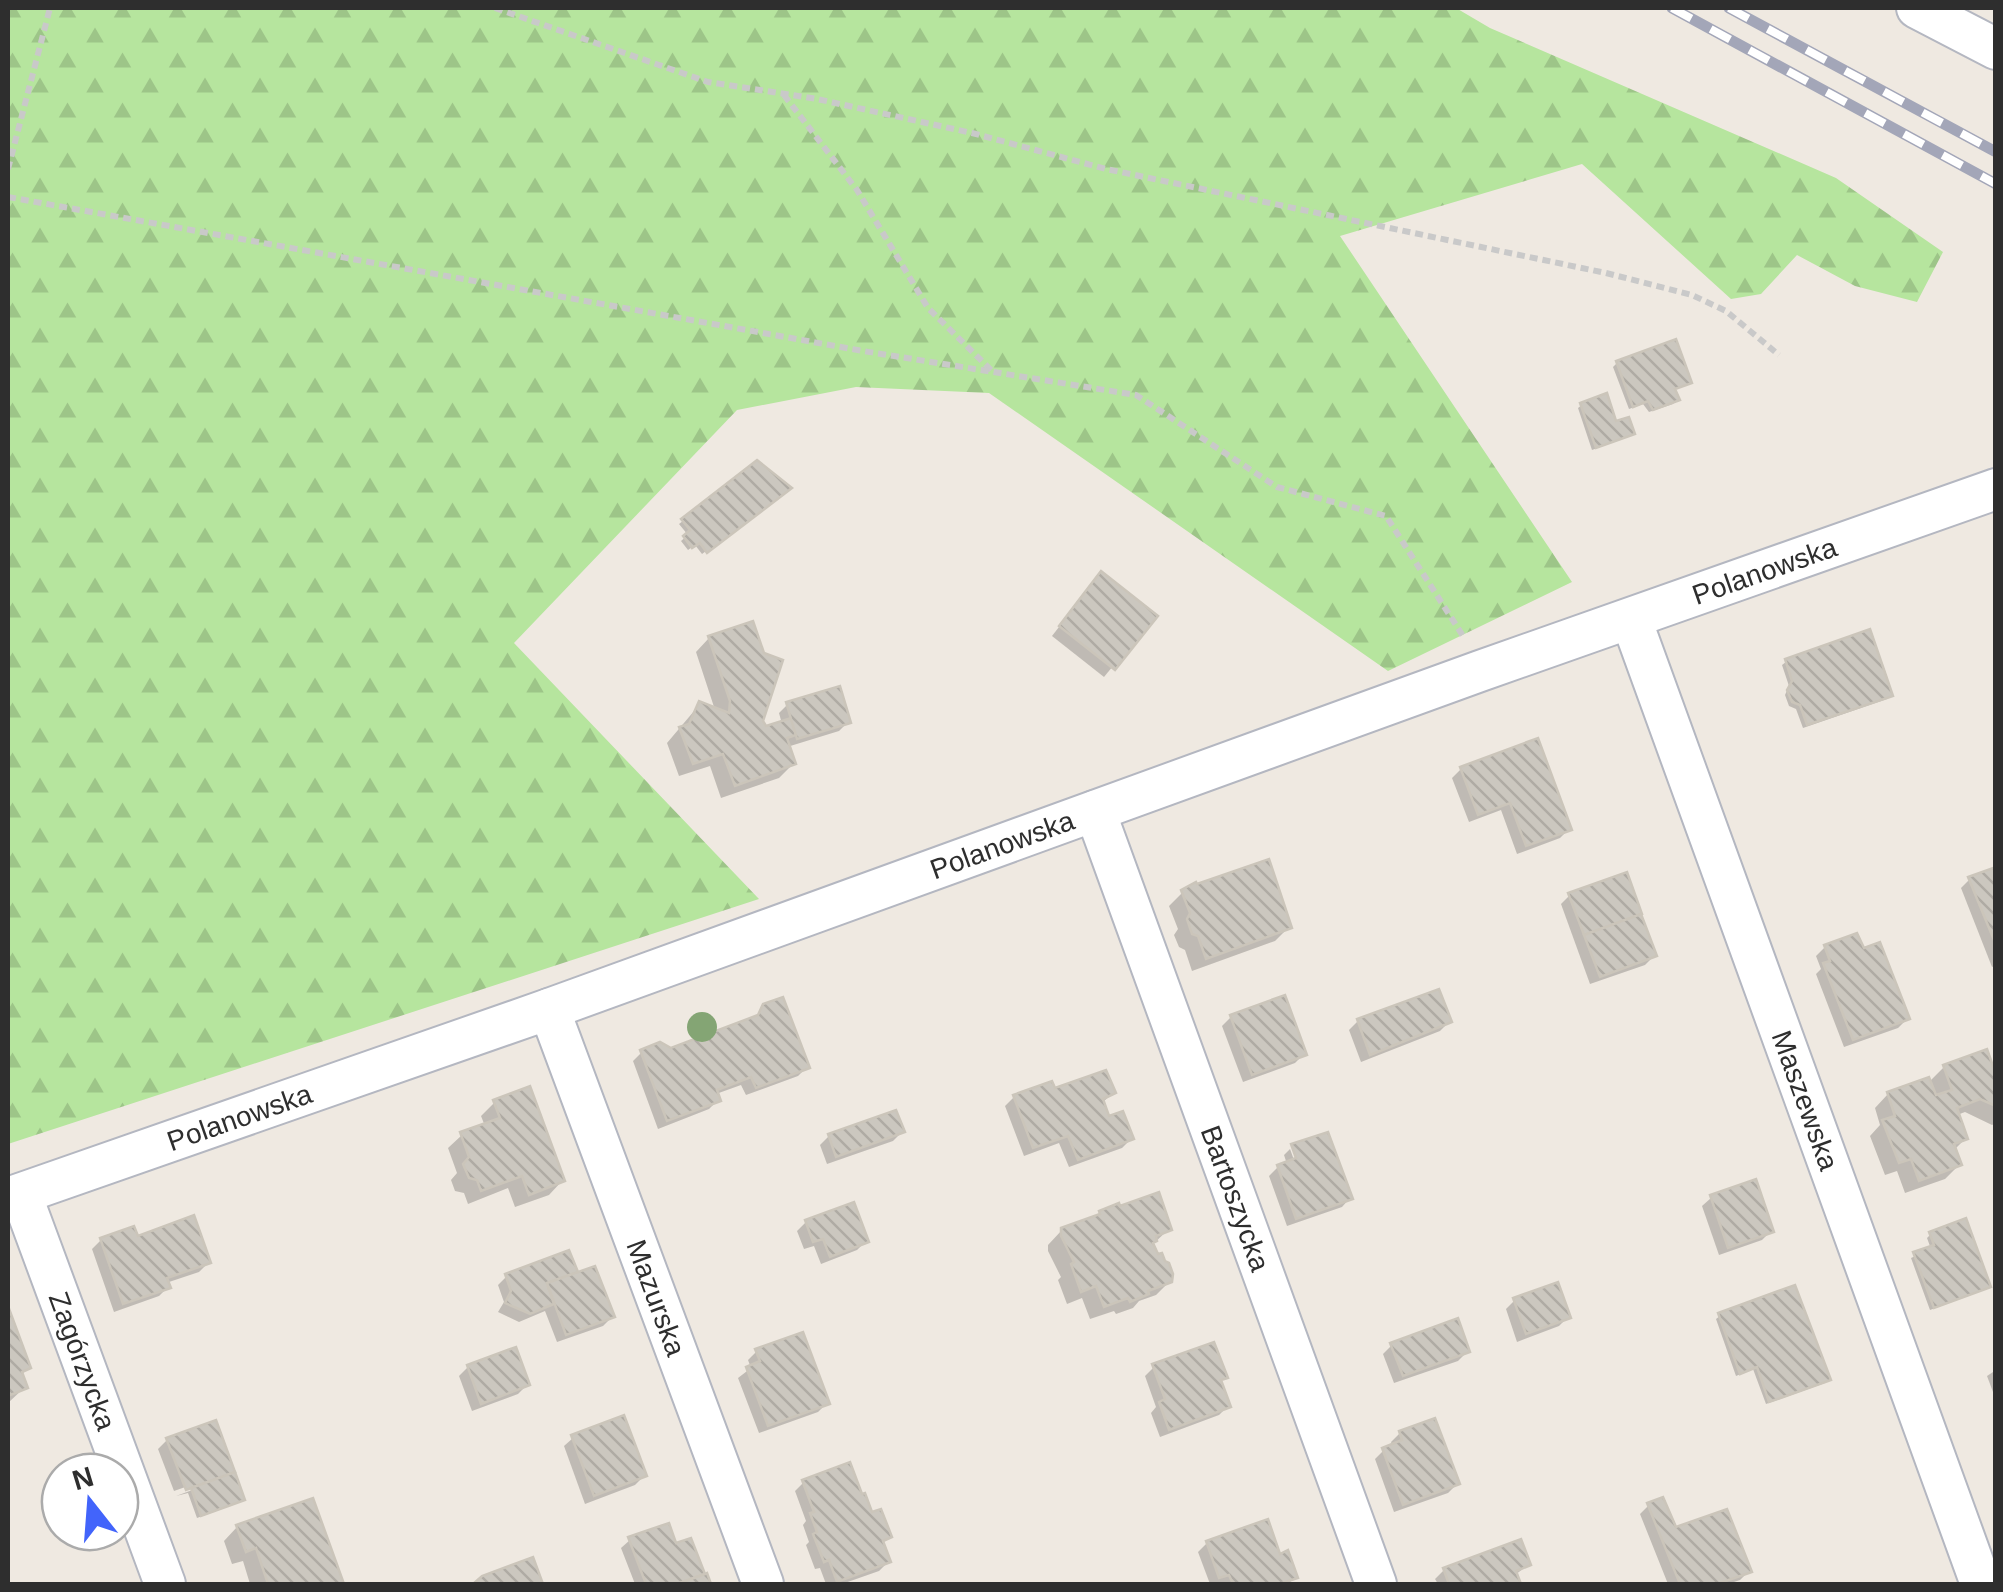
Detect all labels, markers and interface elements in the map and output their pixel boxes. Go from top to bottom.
street label: Polanowska [1688,531,1841,611]
street label: Polanowska [926,805,1079,885]
street label: Maszewska [1766,1026,1845,1175]
street label: Polanowska [163,1078,316,1157]
street label: Bartoszycka [1195,1121,1276,1276]
street label: Mazurska [620,1236,692,1361]
street label: Zagórzycka [43,1288,122,1435]
north arrow [40,1452,140,1552]
text: N [69,1461,97,1496]

